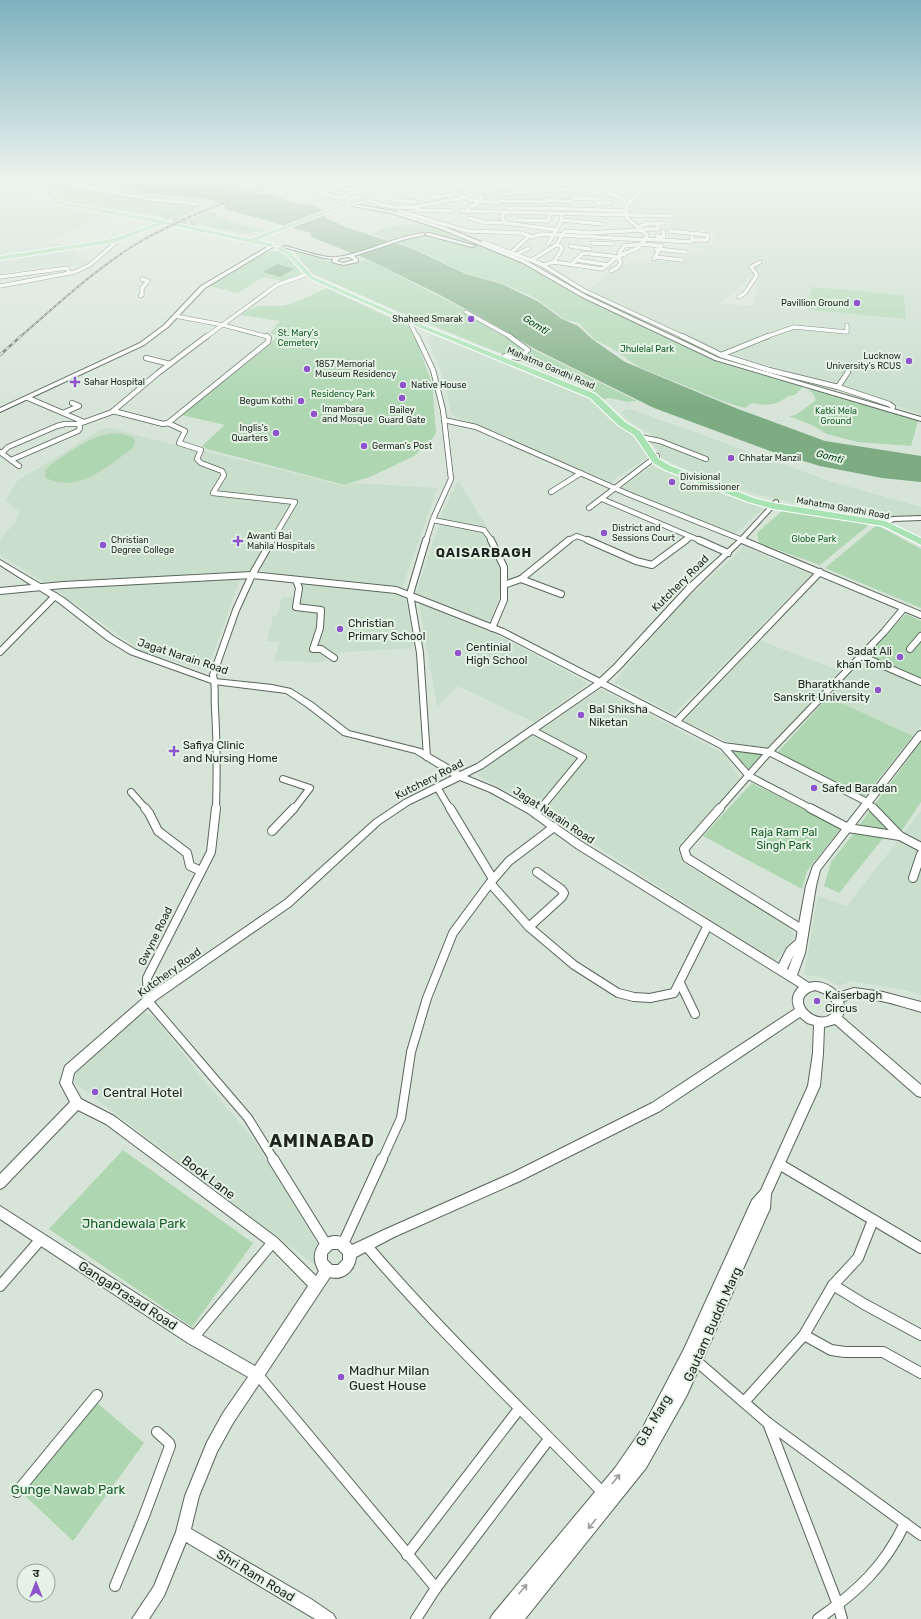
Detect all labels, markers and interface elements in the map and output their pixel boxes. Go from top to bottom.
place label: Pavillion Ground [781,298,849,308]
marker: Pavillion Ground [852,298,862,308]
water label: Gomtī [521,312,552,338]
place label: Shaheed Smarak [392,314,463,324]
marker: Shaheed Smarak [466,314,476,324]
park label: St. Mary's Cemetery [278,328,319,348]
park label: Jhulelal Park [620,344,674,354]
street label: Mahatma Gandhi Road [506,345,596,391]
place label: Lucknow University's RCUS [826,351,901,371]
marker: Lucknow University's RCUS [904,356,914,366]
place label: 1857 Memorial Museum Residency [315,359,396,379]
marker: 1857 Memorial Museum Residency [302,364,312,374]
marker: Sahar Hospital [69,376,81,388]
place label: Sahar Hospital [84,377,145,387]
marker: Native House [398,380,408,390]
place label: Native House [411,380,467,390]
park label: Residency Park [311,389,375,399]
marker: Bailey Guard Gate [397,393,407,403]
place label: Begum Kothi [240,396,293,406]
marker: Begum Kothi [296,396,306,406]
place label: Imambara and Mosque [322,404,373,424]
place label: Bailey Guard Gate [378,405,426,425]
park label: Katki Mela Ground [815,406,857,426]
marker: Imambara and Mosque [309,409,319,419]
place label: Inglis's Quarters [232,423,268,443]
marker: Inglis's Quarters [271,428,281,438]
marker: German's Post [359,441,369,451]
place label: German's Post [372,441,433,451]
water label: Gomtī [815,448,846,467]
marker: Chhatar Manzil [726,453,736,463]
place label: Chhatar Manzil [739,453,801,463]
place label: Divisional Commissioner [680,472,740,492]
marker: Divisional Commissioner [667,477,677,487]
street label: Mahatma Gandhi Road [796,495,890,521]
place label: District and Sessions Court [612,523,675,543]
marker: District and Sessions Court [599,528,609,538]
place label: Awanti Bai Mahila Hospitals [247,531,316,551]
park label: Globe Park [792,534,837,544]
place label: Christian Degree College [111,535,174,555]
marker: Awanti Bai Mahila Hospitals [232,535,244,547]
marker: Christian Degree College [98,540,108,550]
district label: QAISARBAGH [436,545,532,560]
street label: Kutchery Road [649,552,711,614]
place label: Christian Primary School [348,617,425,643]
marker: Christian Primary School [335,624,345,634]
street label: Jagat Narain Road [136,636,230,677]
place label: Centinial High School [466,641,527,667]
place label: Sadat Ali khan Tomb [837,645,892,671]
marker: Centinial High School [453,648,463,658]
marker: Sadat Ali khan Tomb [895,652,905,662]
place label: Bharatkhande Sanskrit University [773,678,870,704]
marker: Bharatkhande Sanskrit University [873,685,883,695]
place label: Bal Shiksha Niketan [589,703,648,729]
marker: Bal Shiksha Niketan [576,710,586,720]
place label: Safiya Clinic and Nursing Home [183,739,278,765]
marker: Safiya Clinic and Nursing Home [168,745,180,757]
street label: Kutchery Road [393,757,466,802]
place label: Safed Baradan [822,782,897,795]
marker: Safed Baradan [809,783,819,793]
street label: Jagat Narain Road [511,784,597,847]
park label: Raja Ram Pal Singh Park [751,826,817,852]
street label: Gwyne Road [136,905,175,968]
street label: Kutchery Road [135,945,203,1000]
place label: Kaiserbagh Circus [825,989,882,1015]
marker: Kaiserbagh Circus [812,996,822,1006]
place label: Central Hotel [103,1085,182,1100]
marker: Central Hotel [90,1087,100,1097]
district label: AMINABAD [269,1130,375,1152]
street label: Book Lane [179,1152,238,1202]
park label: Jhandewala Park [82,1216,186,1231]
street label: GangaPrasad Road [75,1258,180,1334]
street label: Gautam Buddh Marg [680,1265,745,1384]
place label: Madhur Milan Guest House [349,1363,430,1393]
marker: Madhur Milan Guest House [336,1372,346,1382]
street label: G.B. Marg [633,1392,675,1449]
one-way arrow [611,1473,620,1484]
park label: Gunge Nawab Park [11,1482,125,1498]
one-way arrow [588,1518,597,1529]
street label: Shri Ram Road [214,1546,298,1605]
north arrow [16,1563,56,1603]
text: उ [33,1567,40,1580]
one-way arrow [519,1584,528,1594]

